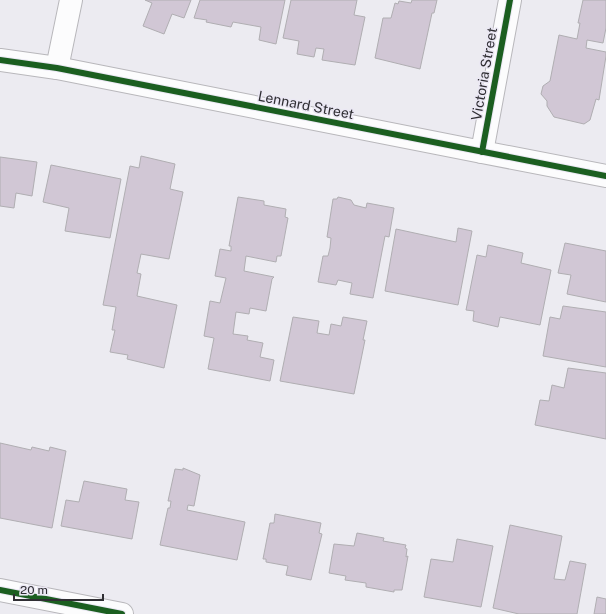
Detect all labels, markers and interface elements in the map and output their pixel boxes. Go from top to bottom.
street label: Victoria Street [468,26,500,122]
street label: Lennard Street [257,88,355,122]
scale bar [14,576,103,602]
text: 20 m [20,583,48,597]

